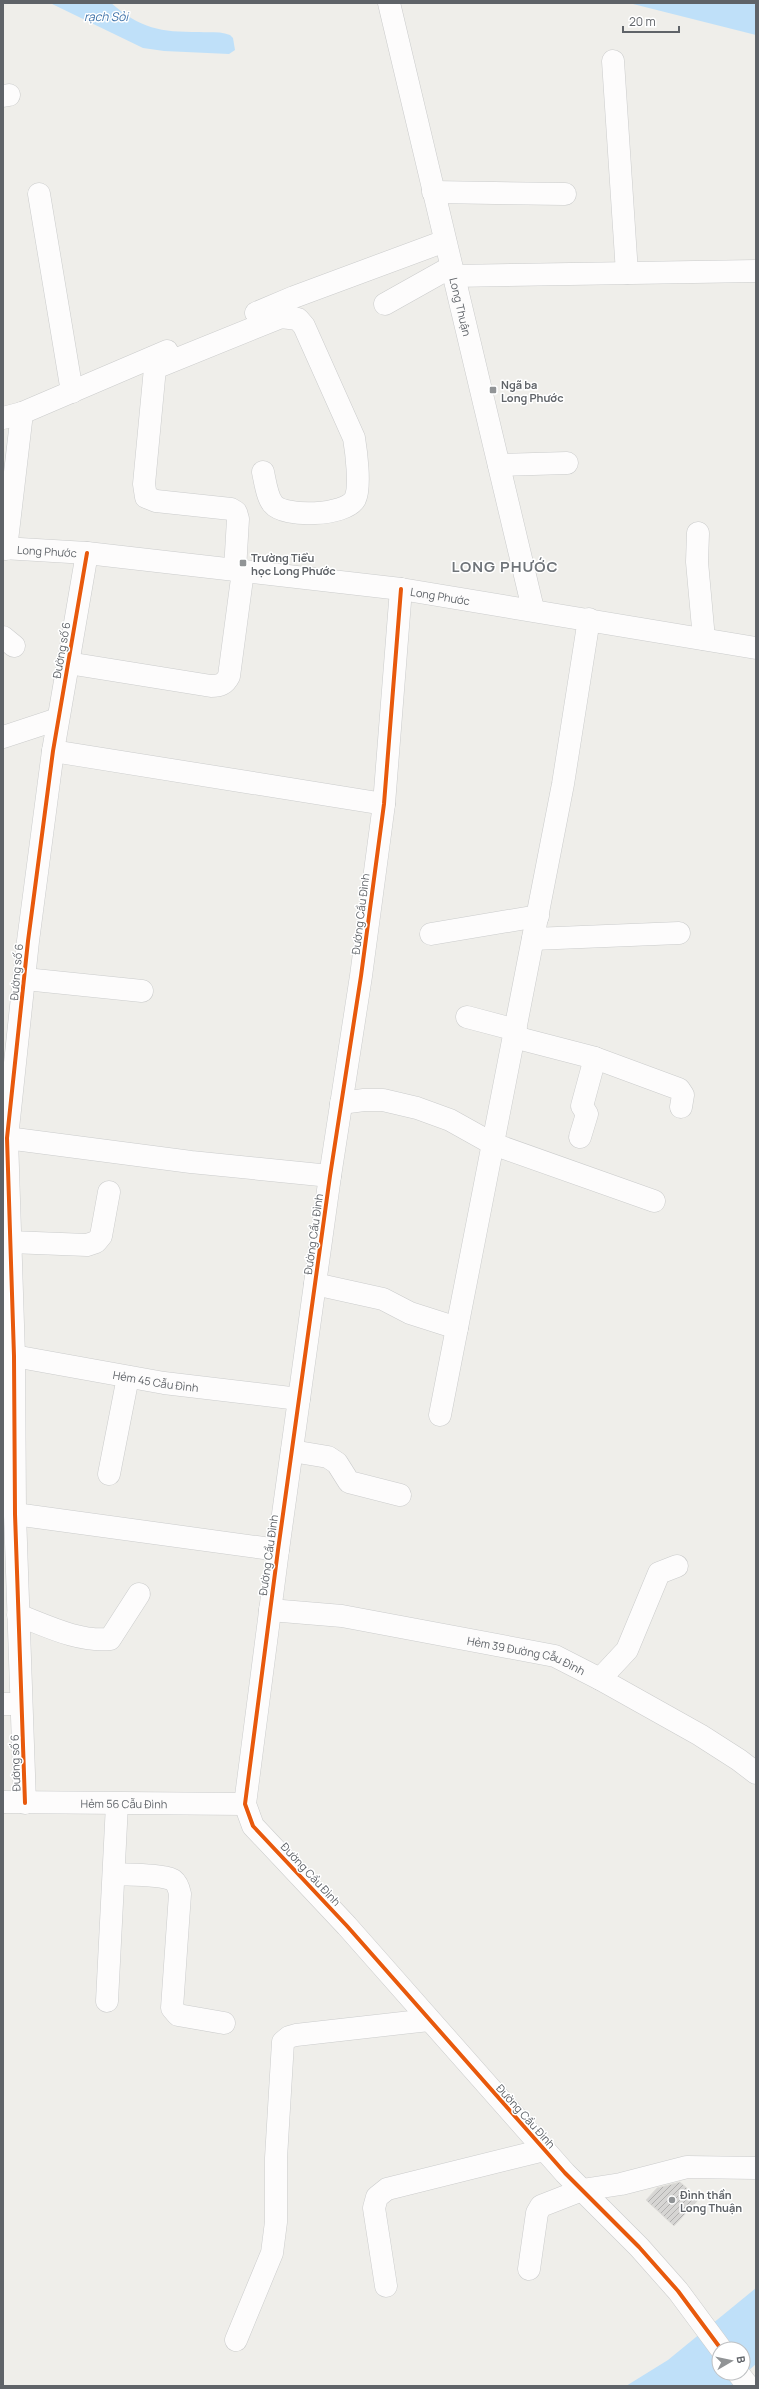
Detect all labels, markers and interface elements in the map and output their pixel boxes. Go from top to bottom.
water label: rạch Sỏi [84,8,130,25]
scale bar [623,8,679,34]
text: 20 m [629,13,656,30]
street label: Long Thuận [447,276,475,337]
place label: Ngã ba Long Phước [501,377,564,405]
marker: Ngã ba Long Phước [488,385,498,395]
street label: Long Phước [17,541,77,560]
place label: Trường Tiểu học Long Phước [251,550,336,578]
district label: LONG PHƯỚC [451,556,559,577]
marker: Trường Tiểu học Long Phước [238,558,248,568]
street label: Long Phước [409,583,471,608]
street label: Đường số 6 [49,620,73,679]
street label: Đường Cầu Đình [348,873,372,955]
street label: Đường số 6 [6,943,26,1001]
street label: Đường Cầu Đình [300,1193,326,1275]
street label: Hẻm 45 Cẫu Đình [112,1366,199,1395]
street label: Đường Cầu Đình [255,1514,281,1596]
street label: Hẻm 39 Đường Cẫu Đình [466,1632,588,1678]
street label: Đường số 6 [7,1734,23,1792]
street label: Hẻm 56 Cẫu Đình [81,1795,167,1811]
street label: Đường Cầu Đình [278,1839,344,1909]
street label: Đường Cầu Đình [493,2081,559,2151]
place label: Đình thần Long Thuận [680,2187,742,2215]
marker: Đình thần Long Thuận [667,2195,677,2205]
north arrow [711,2341,751,2381]
text: B [733,2355,749,2364]

